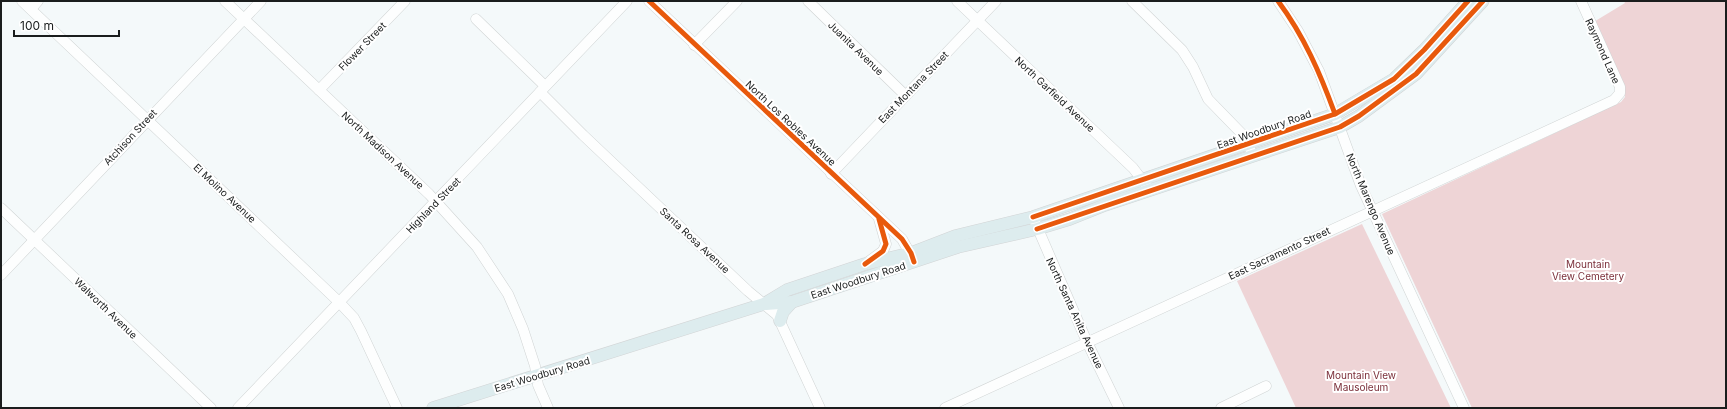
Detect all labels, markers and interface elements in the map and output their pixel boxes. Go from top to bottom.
scale bar [14,12,119,38]
street label: Raymond Lane [1583,17,1623,86]
text: 100 m [20,18,54,33]
street label: Flower Street [336,19,389,73]
street label: Juanita Avenue [826,19,886,78]
street label: East Montana Street [876,48,951,125]
street label: North Garfield Avenue [1013,54,1098,134]
street label: North Los Robles Avenue [743,78,839,168]
street label: Atchison Street [101,106,159,167]
street label: East Woodbury Road [1215,107,1313,151]
street label: North Madison Avenue [340,109,427,191]
street label: North Marengo Avenue [1344,151,1398,257]
street label: El Molino Avenue [191,161,259,225]
street label: Highland Street [403,174,463,235]
street label: Santa Rosa Avenue [658,205,732,275]
street label: East Sacramento Street [1226,224,1332,282]
street label: North Santa Anita Avenue [1044,256,1106,371]
park label: Mountain View Cemetery [1552,258,1624,282]
street label: East Woodbury Road [809,259,907,301]
street label: Walworth Avenue [72,275,140,341]
street label: East Woodbury Road [493,354,591,394]
park label: Mountain View Mausoleum [1326,369,1396,393]

